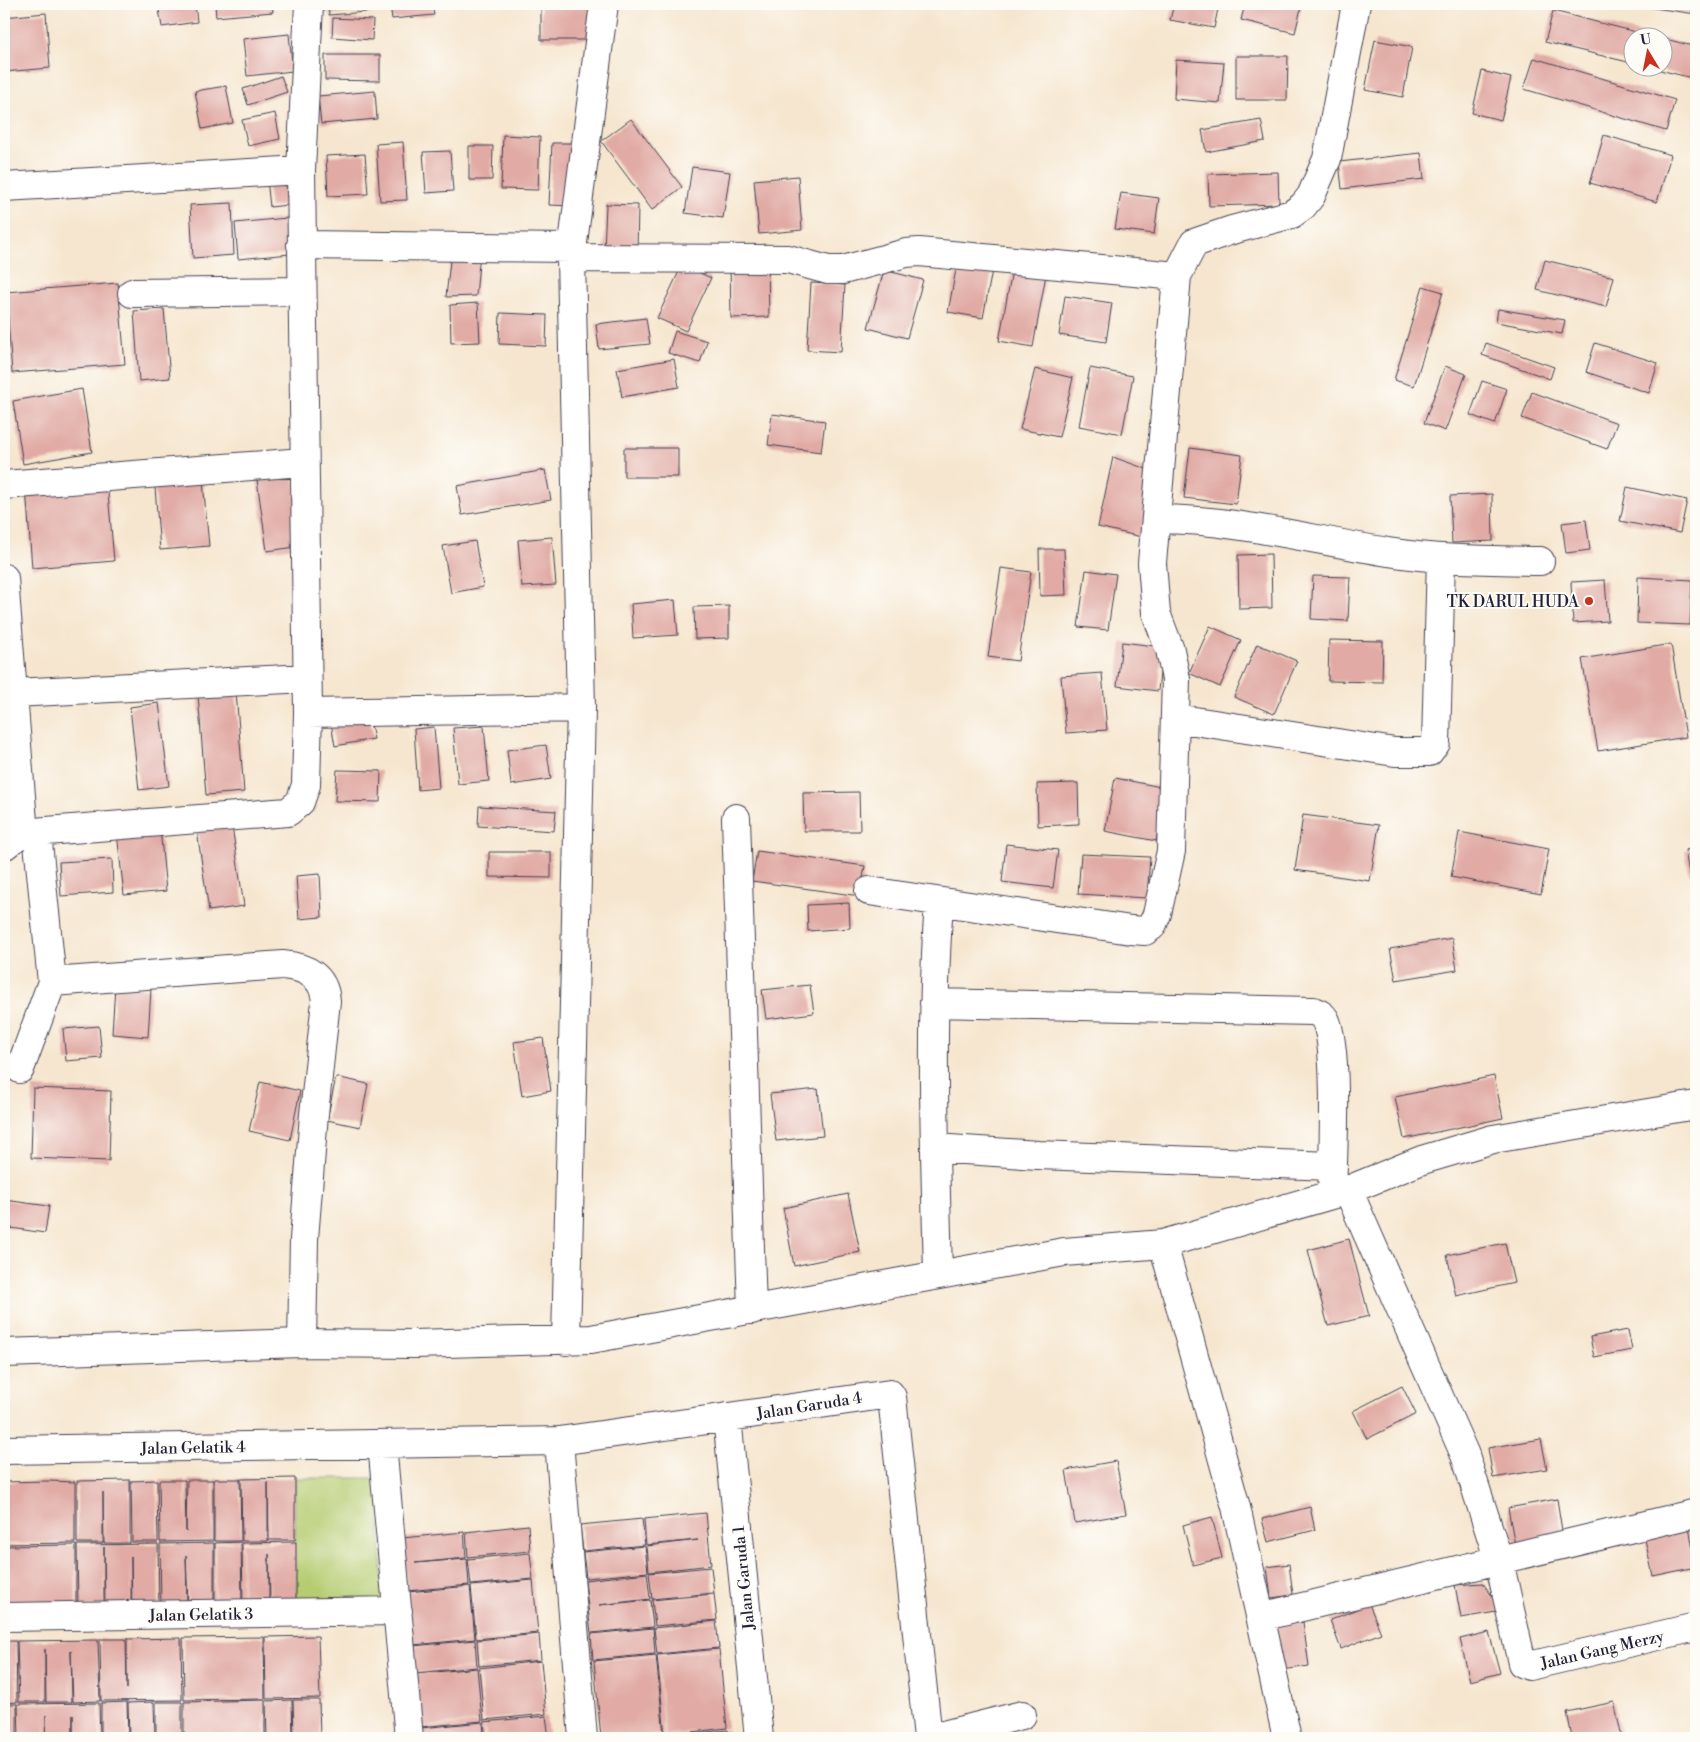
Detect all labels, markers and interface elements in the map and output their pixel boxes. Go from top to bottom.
north arrow [1622,28,1672,78]
text: U [1639,30,1653,50]
place label: TK DARUL HUDA [1447,592,1580,612]
marker: TK DARUL HUDA [1583,595,1595,607]
street label: Jalan Garuda 4 [754,1388,864,1424]
street label: Jalan Gelatik 4 [139,1437,246,1459]
street label: Jalan Garuda 1 [729,1525,759,1632]
street label: Jalan Gelatik 3 [148,1604,254,1626]
street label: Jalan Gang Merzy [1538,1626,1666,1674]

